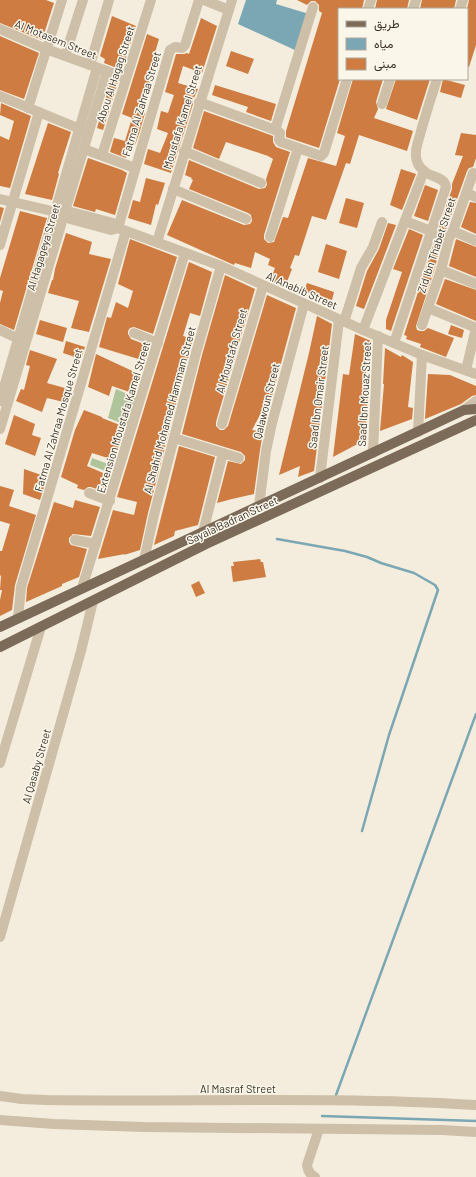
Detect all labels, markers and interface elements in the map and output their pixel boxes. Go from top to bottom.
legend [338,8,468,80]
text: طريق [374,16,400,32]
street label: Al Motasem Street [13,17,99,61]
street label: Abou Al Hagag Street [93,24,137,124]
text: مياه [374,36,393,51]
street label: Fatma Al Zahraa Street [119,50,163,158]
text: مبنى [374,56,396,72]
street label: Moustafa Kamel Street [160,63,204,171]
street label: Zid Ibn Thabet Street [414,196,458,294]
street label: Al Hagageya Street [24,202,62,292]
street label: Al Anabib Street [264,268,340,312]
street label: Al Moustafa Street [213,307,249,395]
street label: Al Shahid Mohamed Hammam Street [140,325,198,495]
street label: Extension Moustafa Kamel Street [94,340,152,494]
street label: Saad Ibn Mouaz Street [355,341,373,447]
street label: Saad Ibn Omair Street [305,345,331,449]
street label: Fatma Al Zahraa Mosque Street [31,347,85,493]
street label: Qalawoun Street [250,362,282,440]
street label: Sayala Badran Street [184,493,280,547]
street label: Al Qasaby Street [19,727,53,805]
street label: Al Masraf Street [200,1082,276,1095]

